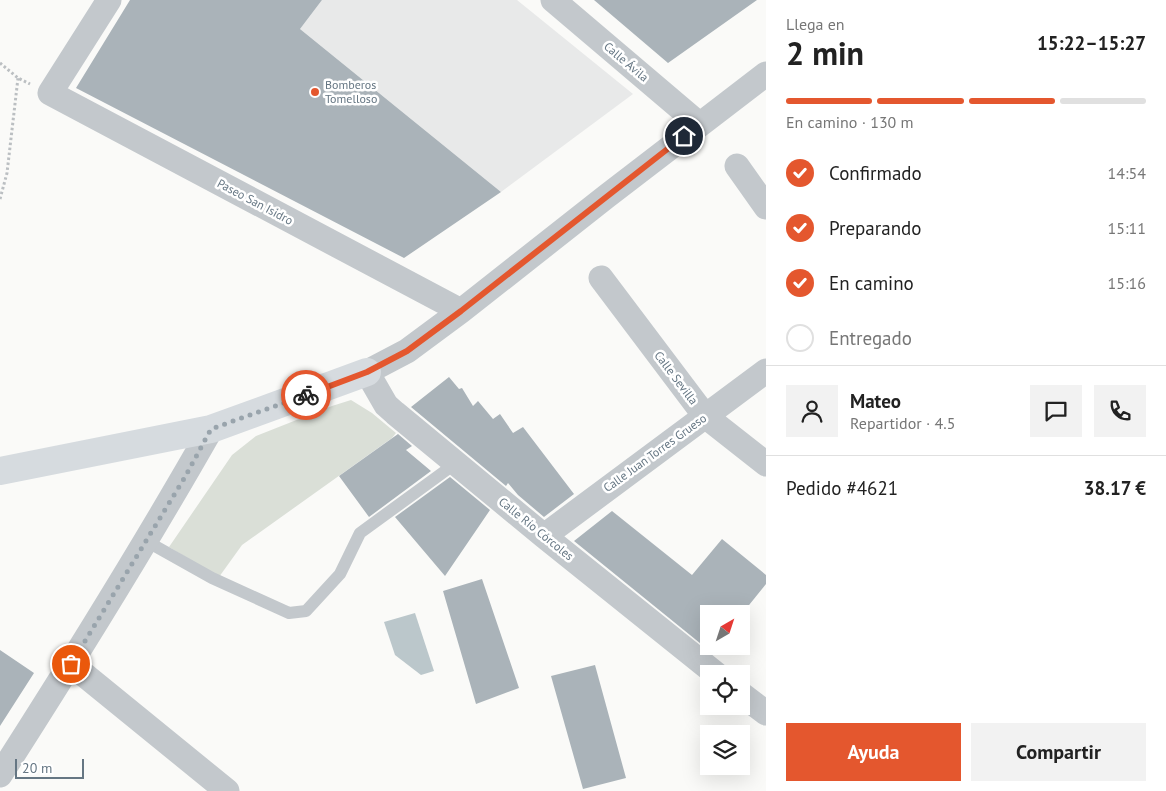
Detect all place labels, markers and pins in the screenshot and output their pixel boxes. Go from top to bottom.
place label: Bomberos Tomelloso [325,77,377,106]
marker: Bomberos Tomelloso [309,86,321,98]
pin [663,115,705,157]
pin [50,643,92,685]

